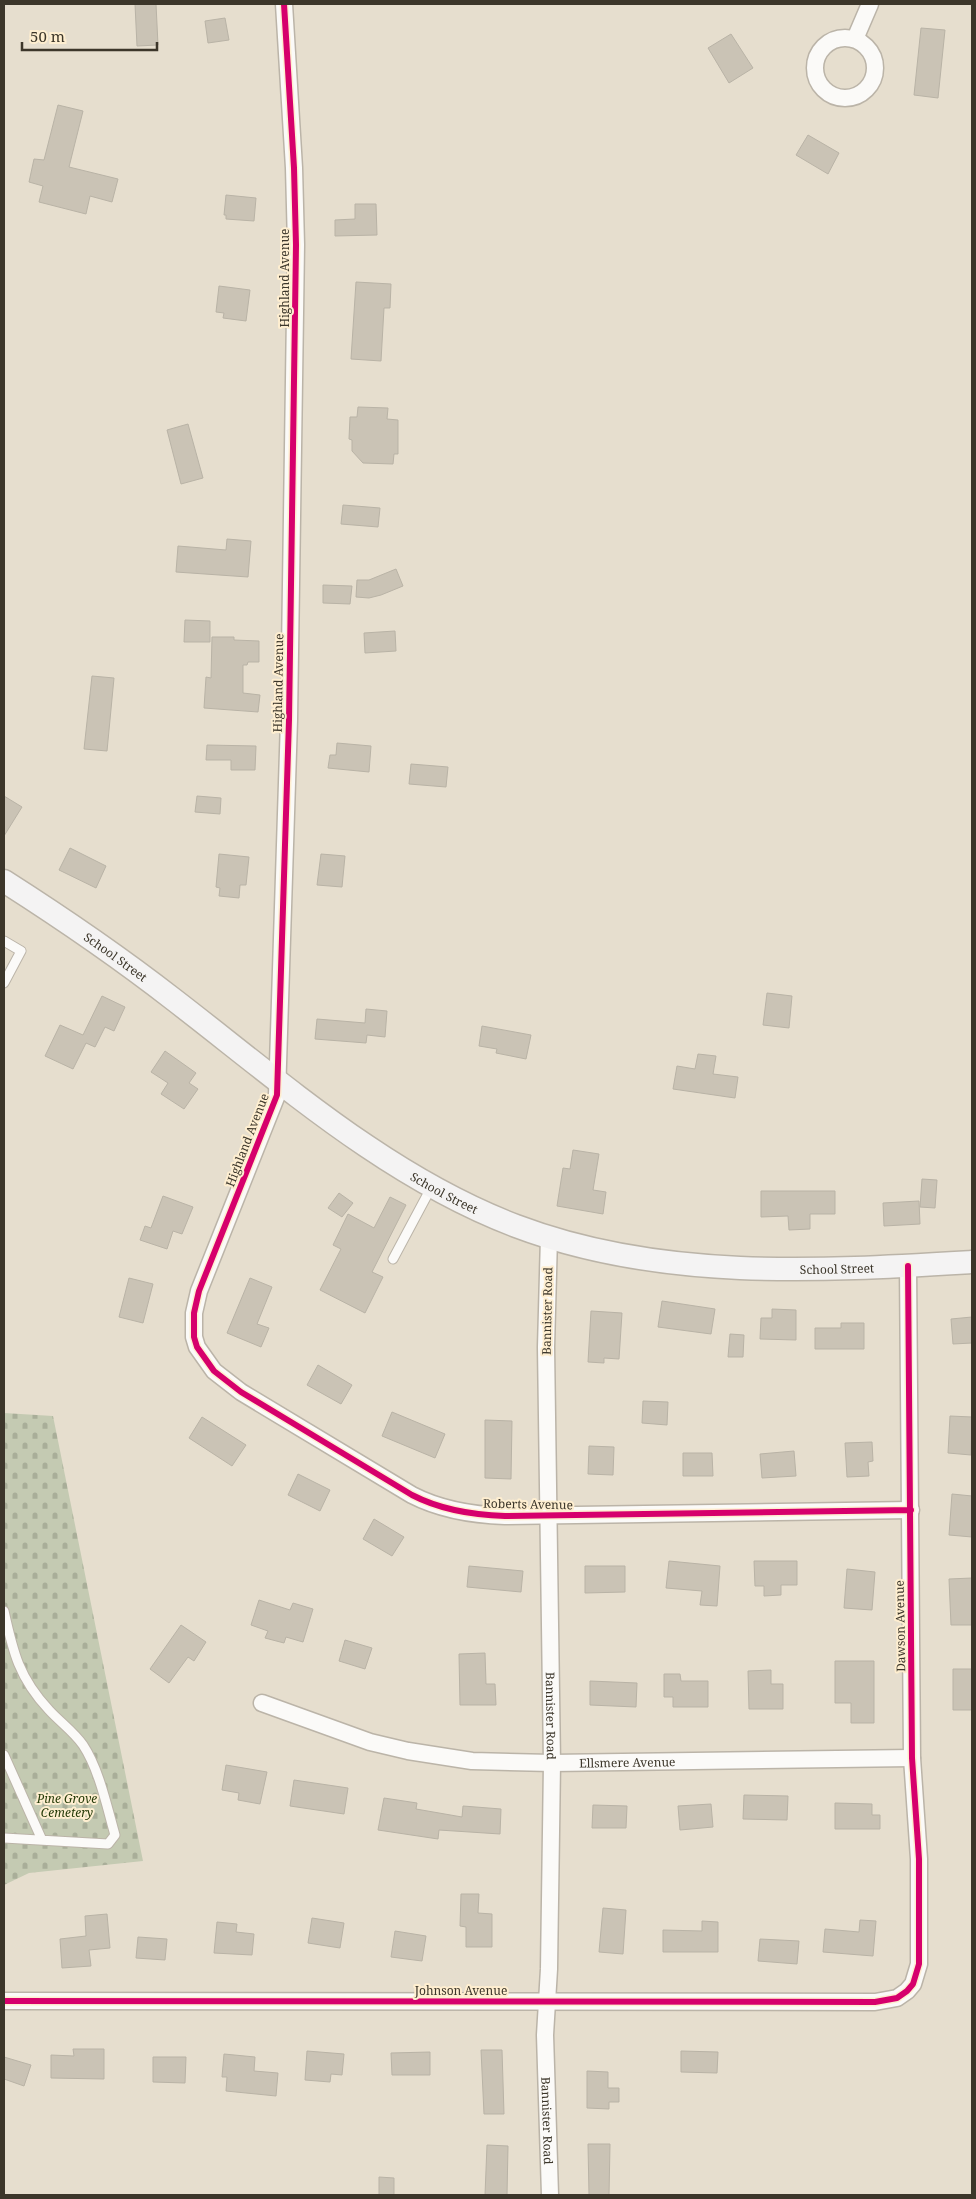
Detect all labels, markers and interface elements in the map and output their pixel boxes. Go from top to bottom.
scale bar [22,20,158,52]
text: 50 m [30,26,65,46]
street label: Highland Avenue [276,228,293,328]
street label: Highland Avenue [269,633,287,733]
street label: School Street [81,928,151,985]
street label: Highland Avenue [221,1091,273,1189]
street label: School Street [407,1168,481,1217]
street label: School Street [800,1259,874,1278]
street label: Bannister Road [538,1266,556,1355]
street label: Roberts Avenue [483,1495,573,1513]
street label: Dawson Avenue [891,1580,909,1672]
street label: Bannister Road [542,1672,560,1761]
street label: Ellsmere Avenue [579,1753,676,1771]
park label: Pine Grove Cemetery [36,1790,97,1821]
street label: Johnson Avenue [414,1982,507,1999]
street label: Bannister Road [538,2077,558,2165]

